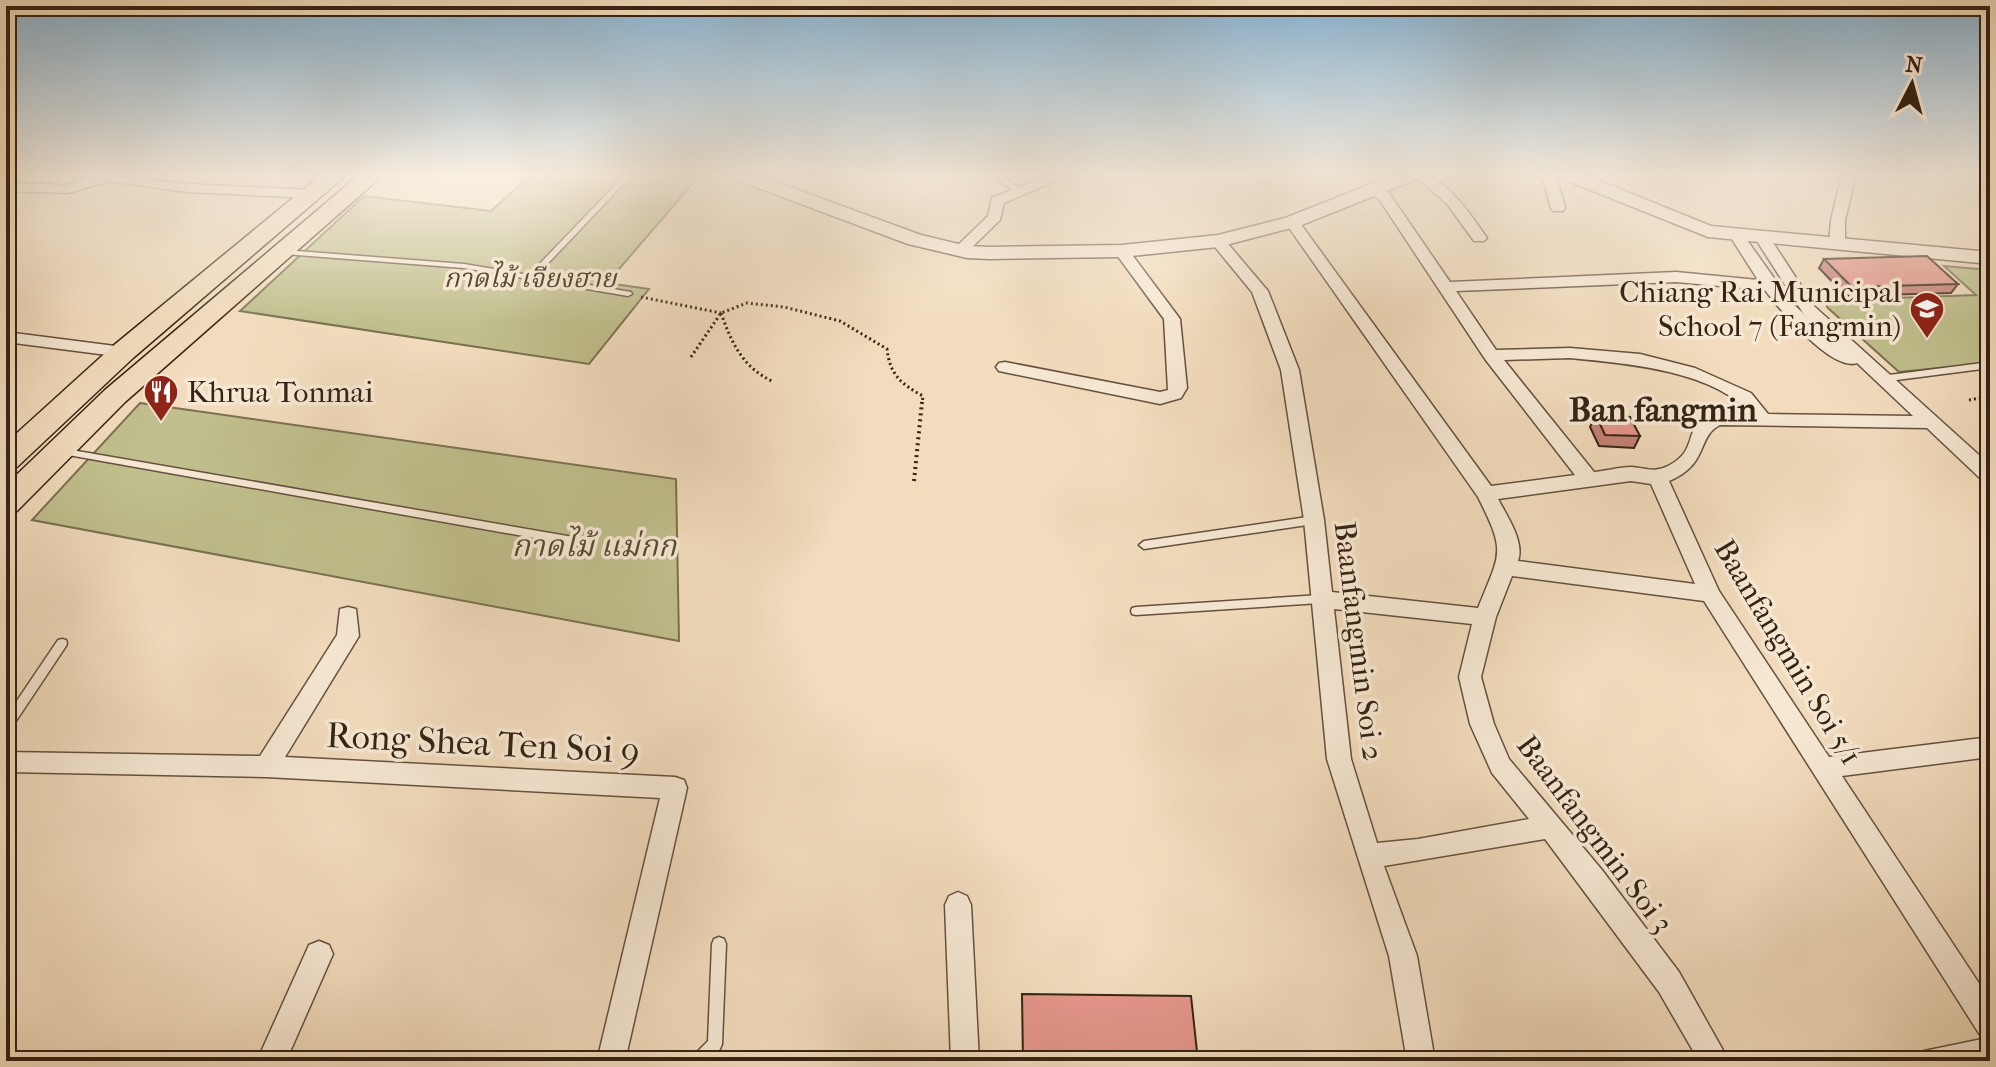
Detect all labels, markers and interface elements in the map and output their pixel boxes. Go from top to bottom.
north arrow [1872,44,1952,124]
text: N [1904,51,1924,79]
park label: กาดไม้ เจียงฮาย [444,260,618,294]
place label: Chiang Rai Municipal School 7 (Fangmin) [1619,275,1901,344]
school or university icon: Chiang Rai Municipal School 7 (Fangmin) [1908,290,1946,340]
restaurant icon: Khrua Tonmai [142,373,180,423]
place label: Khrua Tonmai [187,375,373,410]
district label: Ban fangmin [1569,390,1757,430]
street label: Baanfangmin Soi 2 [1326,519,1391,763]
park label: กาดไม้ แม่กก [512,525,677,564]
street label: Baanfangmin Soi 5/1 [1707,533,1869,771]
street label: Rong Shea Ten Soi 9 [325,714,641,772]
street label: Baanfangmin Soi 3 [1509,729,1680,940]

